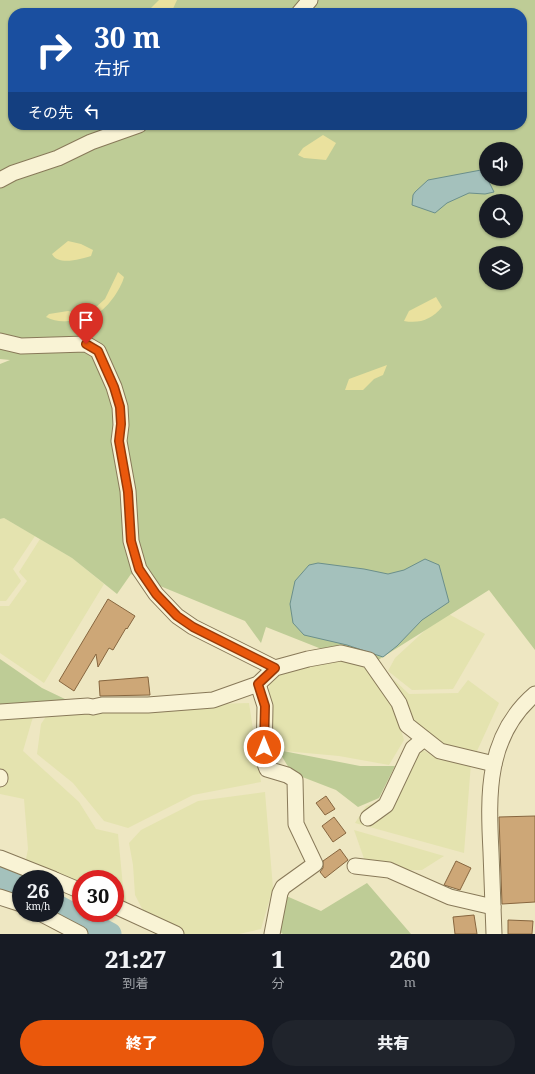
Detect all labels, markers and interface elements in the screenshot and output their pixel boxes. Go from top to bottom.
text: 30 m [94,18,161,56]
icon: right [28,24,80,76]
text: 右折 [94,56,130,80]
icon: left [81,100,103,122]
text: その先 [28,102,73,122]
map controls [479,142,523,290]
button: sound [479,142,523,186]
button: search [479,194,523,238]
button: layers [479,246,523,290]
pin [69,303,103,344]
icon: arrive [75,309,97,331]
position arrow [243,726,285,768]
speed limit sign: 30 [72,870,124,922]
text: 26 [27,877,49,904]
text: km/h [26,899,50,913]
text: 21:27 [105,942,167,975]
text: 1 [271,942,285,975]
text: 260 [389,942,430,975]
text: m [404,973,416,991]
text: 到着 [123,974,149,992]
text: 分 [272,974,285,992]
button: 終了 [20,1020,264,1066]
button: 共有 [272,1020,515,1066]

